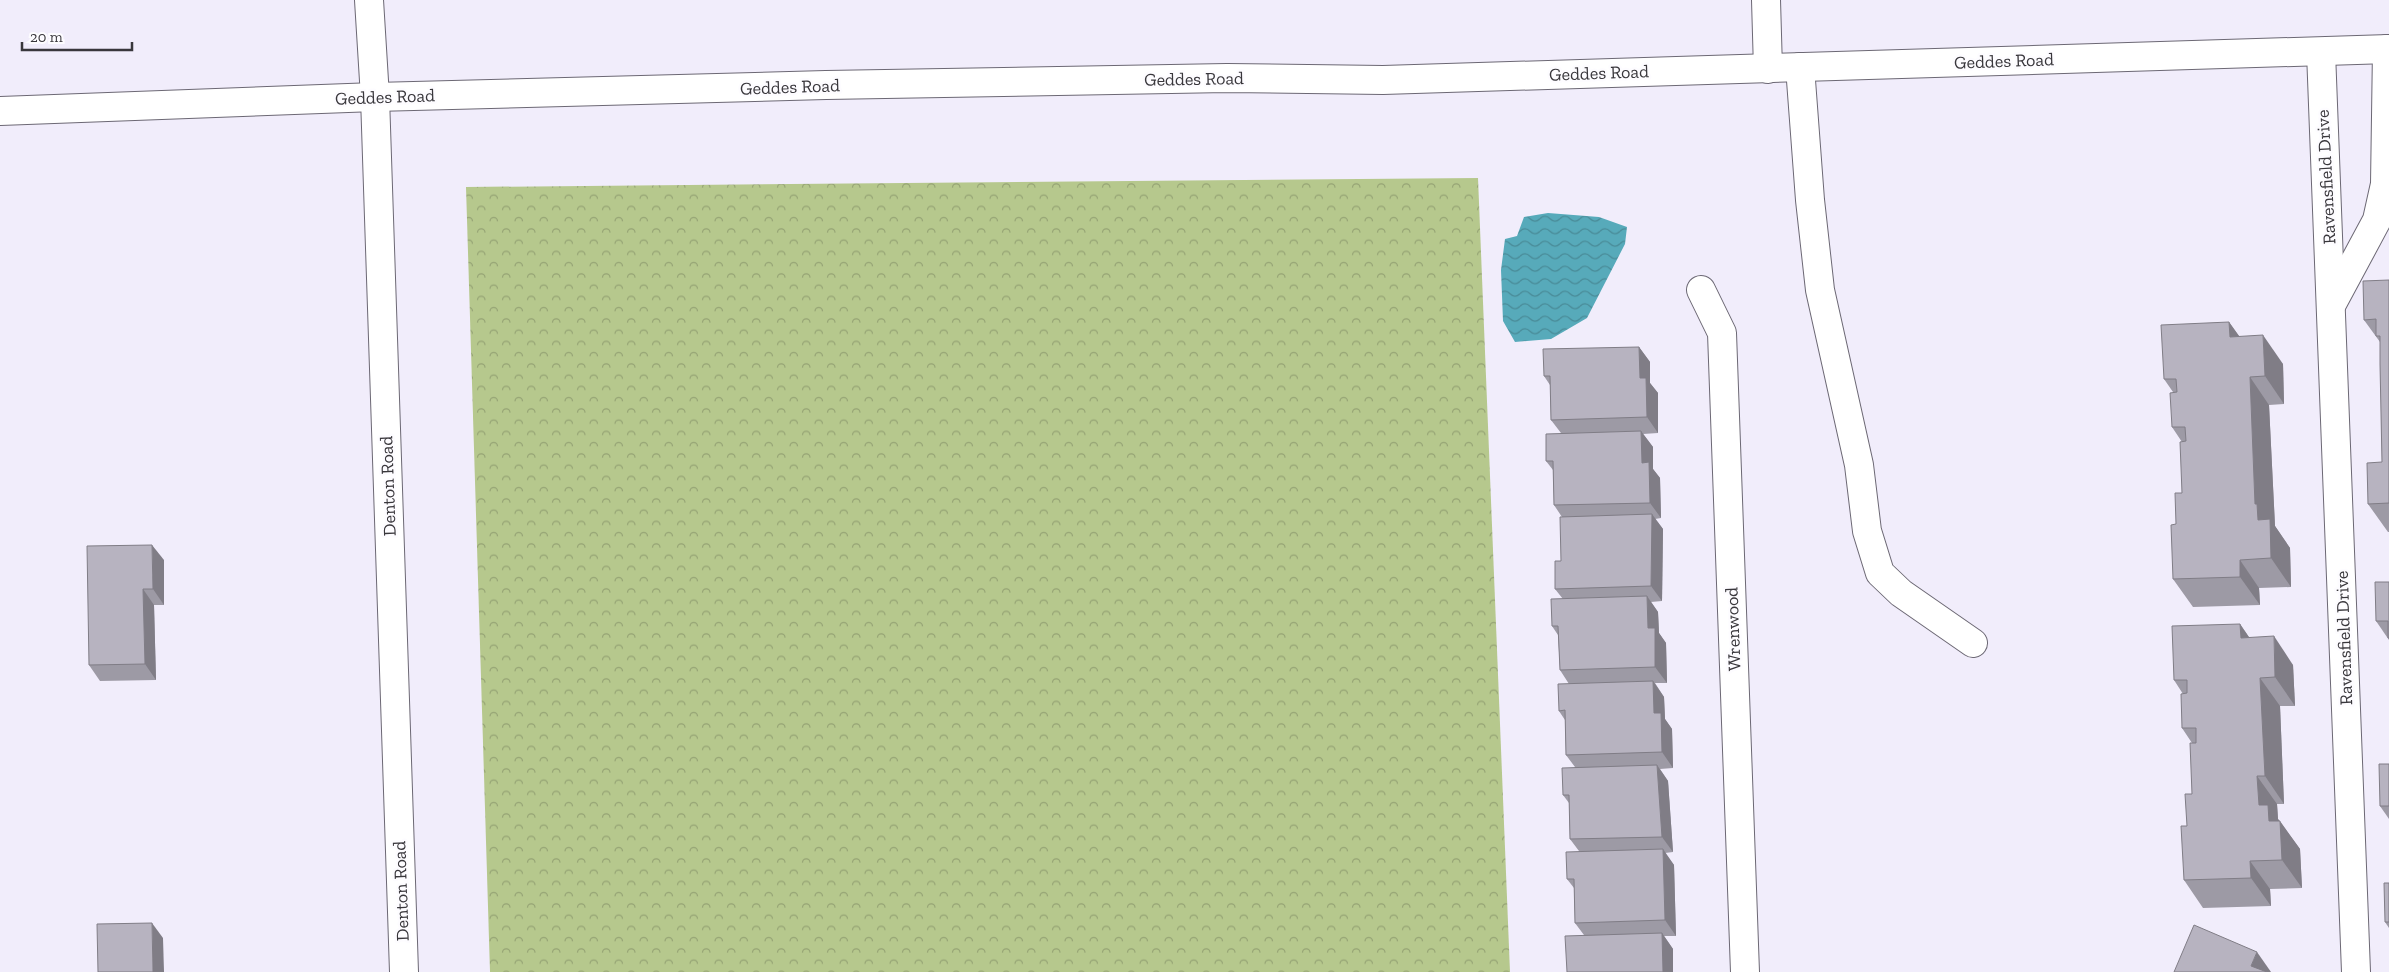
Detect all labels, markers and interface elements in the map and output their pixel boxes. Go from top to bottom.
scale bar [22,20,132,52]
text: 20 m [30,28,63,46]
street label: Geddes Road [1954,48,2054,74]
street label: Geddes Road [1549,60,1649,86]
street label: Geddes Road [1144,67,1244,91]
street label: Geddes Road [740,74,840,100]
street label: Geddes Road [335,84,435,110]
street label: Ravensfield Drive [2311,109,2341,245]
street label: Denton Road [375,435,401,537]
street label: Ravensfield Drive [2331,570,2357,706]
street label: Wrenwood [1721,586,1745,671]
street label: Denton Road [388,840,414,942]

